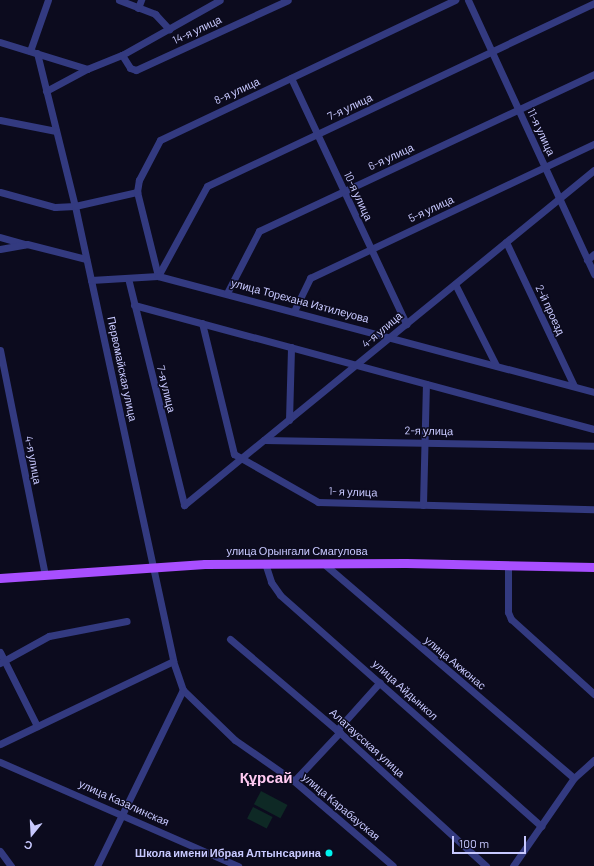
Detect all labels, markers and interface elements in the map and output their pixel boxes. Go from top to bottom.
street label: 14-я улица [170,13,224,47]
street label: 8-я улица [212,75,262,107]
street label: 7-я улица [325,91,375,123]
street label: 11-я улица [524,106,558,158]
street label: 6-я улица [366,141,416,173]
street label: 10-я улица [341,169,375,223]
street label: 5-я улица [406,193,456,225]
street label: улица Торехана Изтилеуова [230,276,370,326]
street label: 2-й проезд [533,283,567,337]
street label: 4-я улица [359,309,405,351]
street label: Первомайская улица [104,315,140,423]
street label: 7-я улица [154,364,178,414]
street label: 2-я улица [405,424,453,438]
street label: 4-я улица [22,435,44,485]
street label: 1- я улица [328,485,378,499]
street label: улица Орынгали Смагулова [226,544,368,558]
street label: улица Акжонас [422,634,488,692]
street label: улица Айдынкол [370,657,440,723]
street label: Алатаусская улица [327,706,407,780]
district label: Құрсай [240,769,292,787]
street label: улица Карабауская [300,771,382,843]
street label: улица Казалинская [77,777,171,829]
north arrow [12,814,52,854]
scale bar [454,828,528,854]
text: 100 m [459,836,489,850]
text: С [22,838,34,853]
place label: Школа имени Ибрая Алтынсарина [135,846,321,860]
marker: Школа имени Ибрая Алтынсарина [324,848,334,858]

